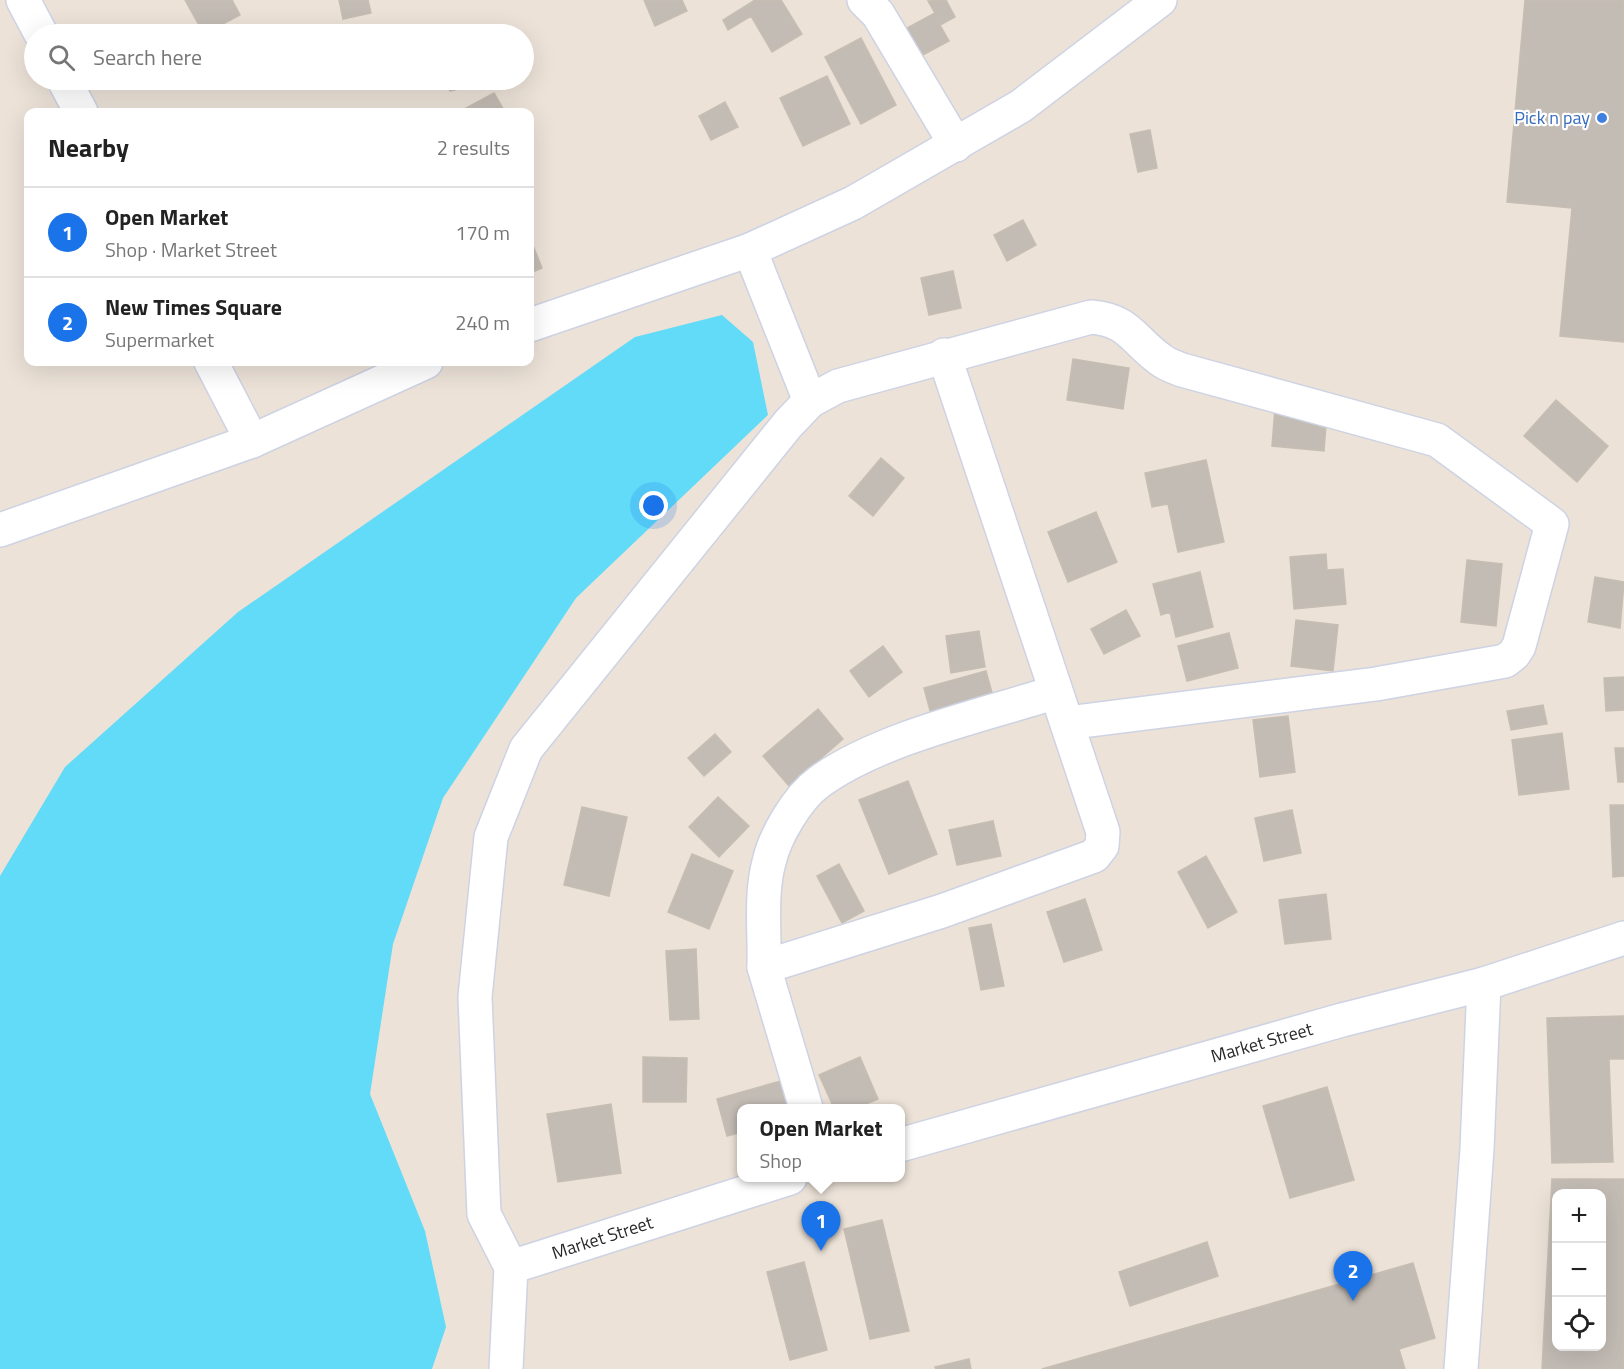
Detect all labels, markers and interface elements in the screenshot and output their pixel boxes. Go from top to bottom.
search box [24,24,534,90]
text: Search here [93,40,202,74]
icon: search [45,41,78,74]
place label: Pick n pay [1514,104,1590,131]
marker: Pick n pay [1595,111,1609,125]
text: Nearby [48,128,129,167]
text: 2 results [437,132,510,163]
text: Open Market [105,200,228,234]
text: 1 [62,217,73,248]
text: 170 m [455,217,510,248]
text: Shop · Market Street [105,234,277,265]
text: New Times Square [105,290,282,324]
text: 2 [62,307,73,338]
text: 240 m [455,307,510,338]
text: Supermarket [105,324,214,355]
your location [639,491,668,520]
street label: Market Street [1208,1015,1316,1069]
popup [737,1104,905,1182]
text: Open Market [759,1111,883,1145]
text: Shop [759,1145,802,1176]
map controls [1552,1189,1606,1351]
button: + [1552,1189,1606,1243]
pin: 1 [802,1202,840,1251]
street label: Market Street [548,1208,657,1266]
button: − [1552,1243,1606,1297]
pin: 2 [1334,1252,1372,1301]
button: locate [1552,1297,1606,1351]

